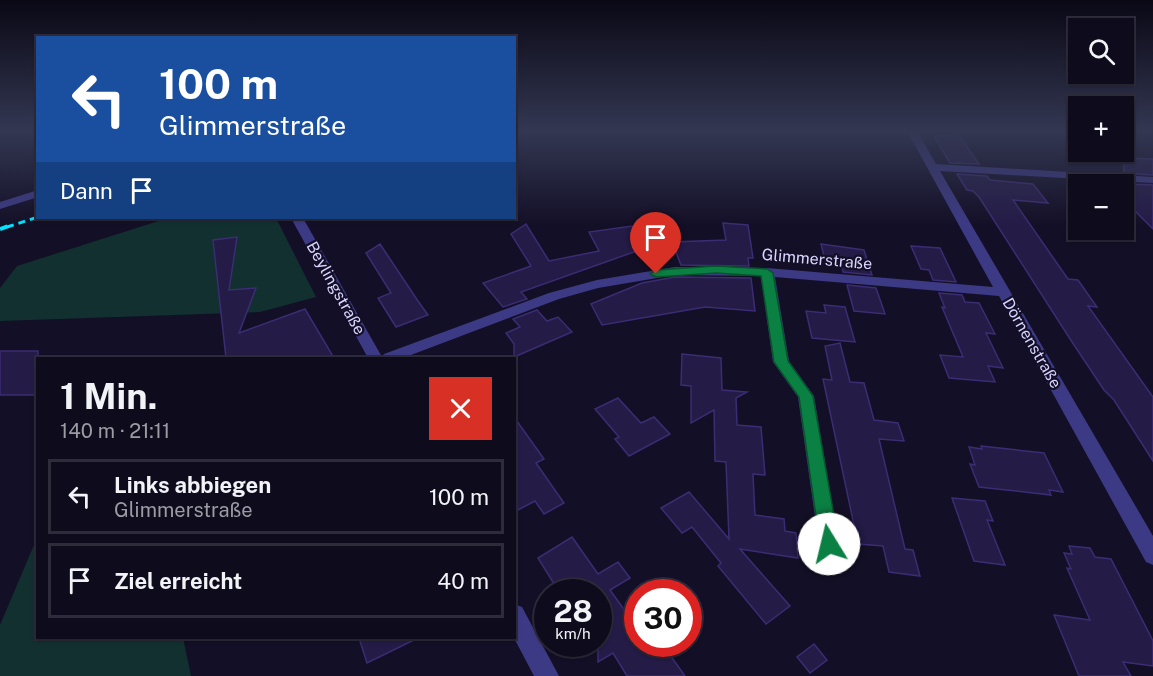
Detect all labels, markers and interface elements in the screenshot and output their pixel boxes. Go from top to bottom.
map controls [1068,18,1134,240]
button: search [1068,18,1134,84]
text: 100 m [159,59,278,108]
icon: left [60,60,138,138]
button: + [1068,96,1134,162]
text: Glimmerstraße [159,109,346,141]
icon: arrive [125,174,158,207]
button: − [1068,174,1134,240]
text: Dann [60,178,113,204]
pin [630,212,681,274]
icon: arrive [639,221,672,254]
street label: Beylingstraße [303,238,369,338]
street label: Glimmerstraße [761,245,873,273]
street label: Dörnenstraße [998,294,1066,392]
text: 1 Min. [60,375,157,417]
button: close [429,377,492,440]
text: 140 m · 21:11 [60,419,170,443]
text: Links abbiegen [114,472,271,498]
icon: left [63,480,96,513]
text: 100 m [429,484,489,510]
text: Glimmerstraße [114,498,253,522]
position arrow [797,512,861,576]
icon: arrive [63,564,96,597]
text: Ziel erreicht [114,568,242,594]
text: 40 m [437,568,489,594]
speed limit sign: 30 [624,579,702,657]
text: 28 [553,593,593,629]
text: km/h [555,625,591,642]

